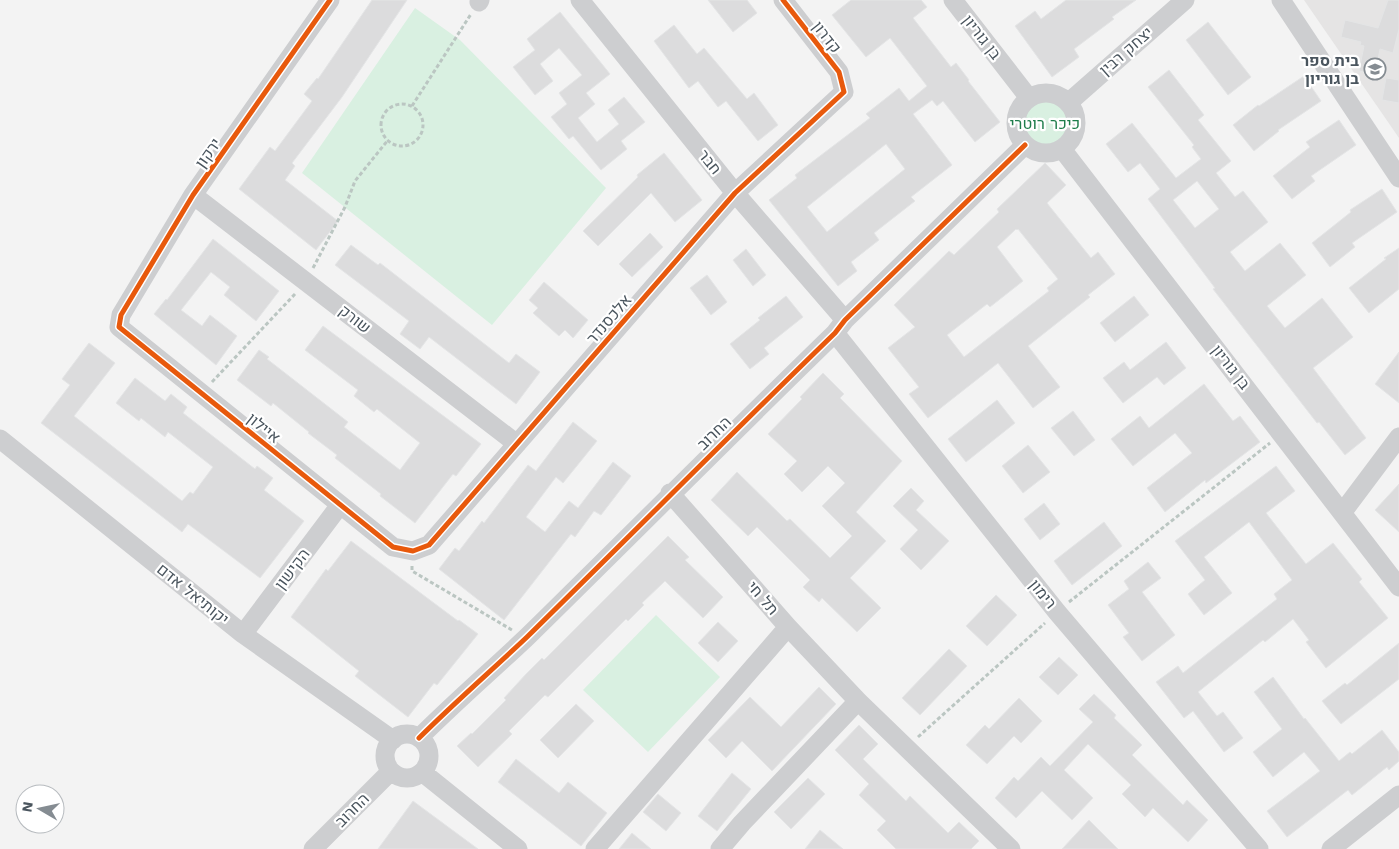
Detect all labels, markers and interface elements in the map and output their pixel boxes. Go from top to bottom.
street label: בן גוריון [959,11,1006,64]
street label: קדרון [809,17,845,57]
street label: יצחק רבין [1095,23,1157,79]
place label: בית ספר בן גוריון [1301,51,1359,88]
school or university icon: בית ספר בן גוריון [1363,57,1387,81]
park label: כיכר רוטרי [1010,114,1080,133]
street label: ירקון [191,134,225,172]
street label: חבר [694,146,726,178]
street label: אלכסנדר [582,290,636,348]
street label: שורק [335,301,375,337]
street label: בן גוריון [1208,341,1255,394]
street label: איילון [243,409,285,447]
street label: החרוב [693,412,735,454]
street label: הקישון [271,545,313,593]
street label: יקותיאל אדם [153,559,233,629]
street label: רימון [1025,576,1061,612]
street label: תל חי [743,577,783,619]
north arrow [15,784,65,834]
street label: החרוב [331,789,373,831]
text: N [18,801,36,813]

